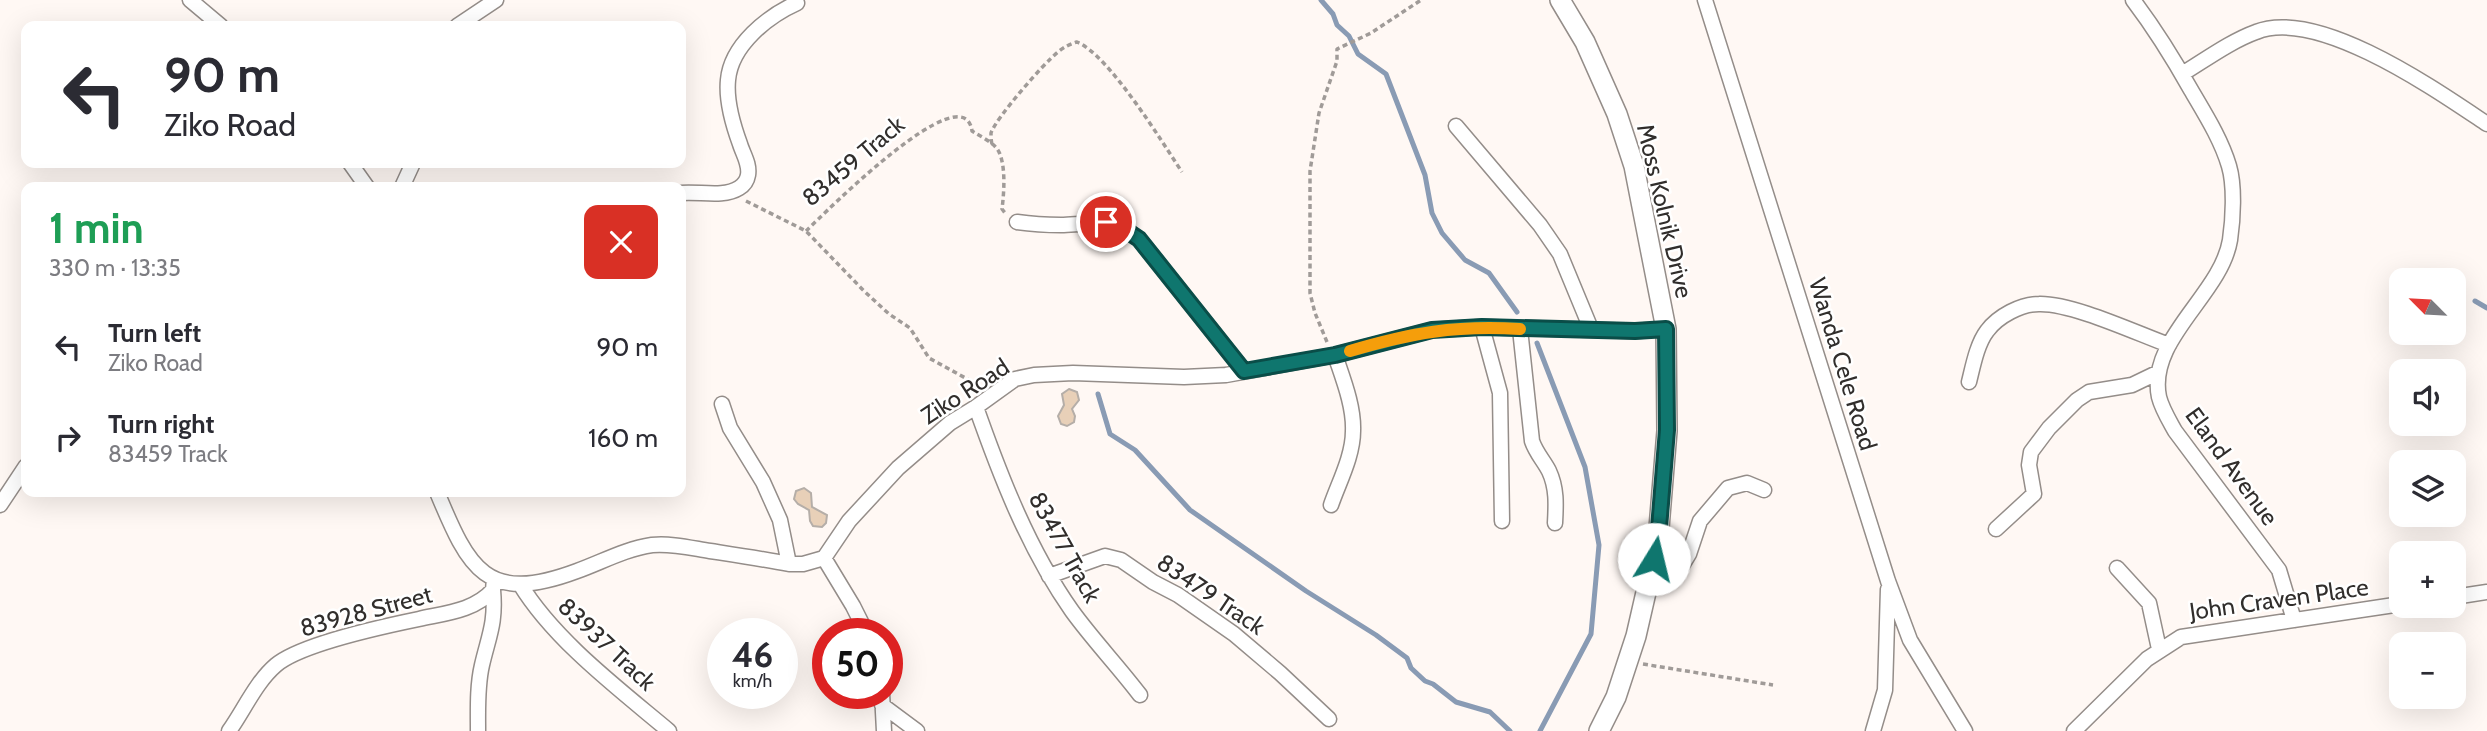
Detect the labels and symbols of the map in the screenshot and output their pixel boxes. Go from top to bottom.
street label: 83459 Track [796,110,910,212]
street label: Moss Kolnik Drive [1631,121,1699,301]
pin [1076,192,1136,252]
north arrow [2389,268,2466,345]
street label: Wanda Cele Road [1803,274,1883,454]
street label: Ziko Road [916,352,1014,430]
street label: Eland Avenue [2179,401,2285,531]
street label: 83477 Track [1023,487,1107,608]
position arrow [1617,522,1691,596]
street label: 83479 Track [1152,547,1271,641]
street label: John Craven Place [2187,572,2370,626]
street label: 83928 Street [297,579,435,643]
street label: 83937 Track [552,591,662,697]
speed limit sign: 50 [812,618,903,709]

